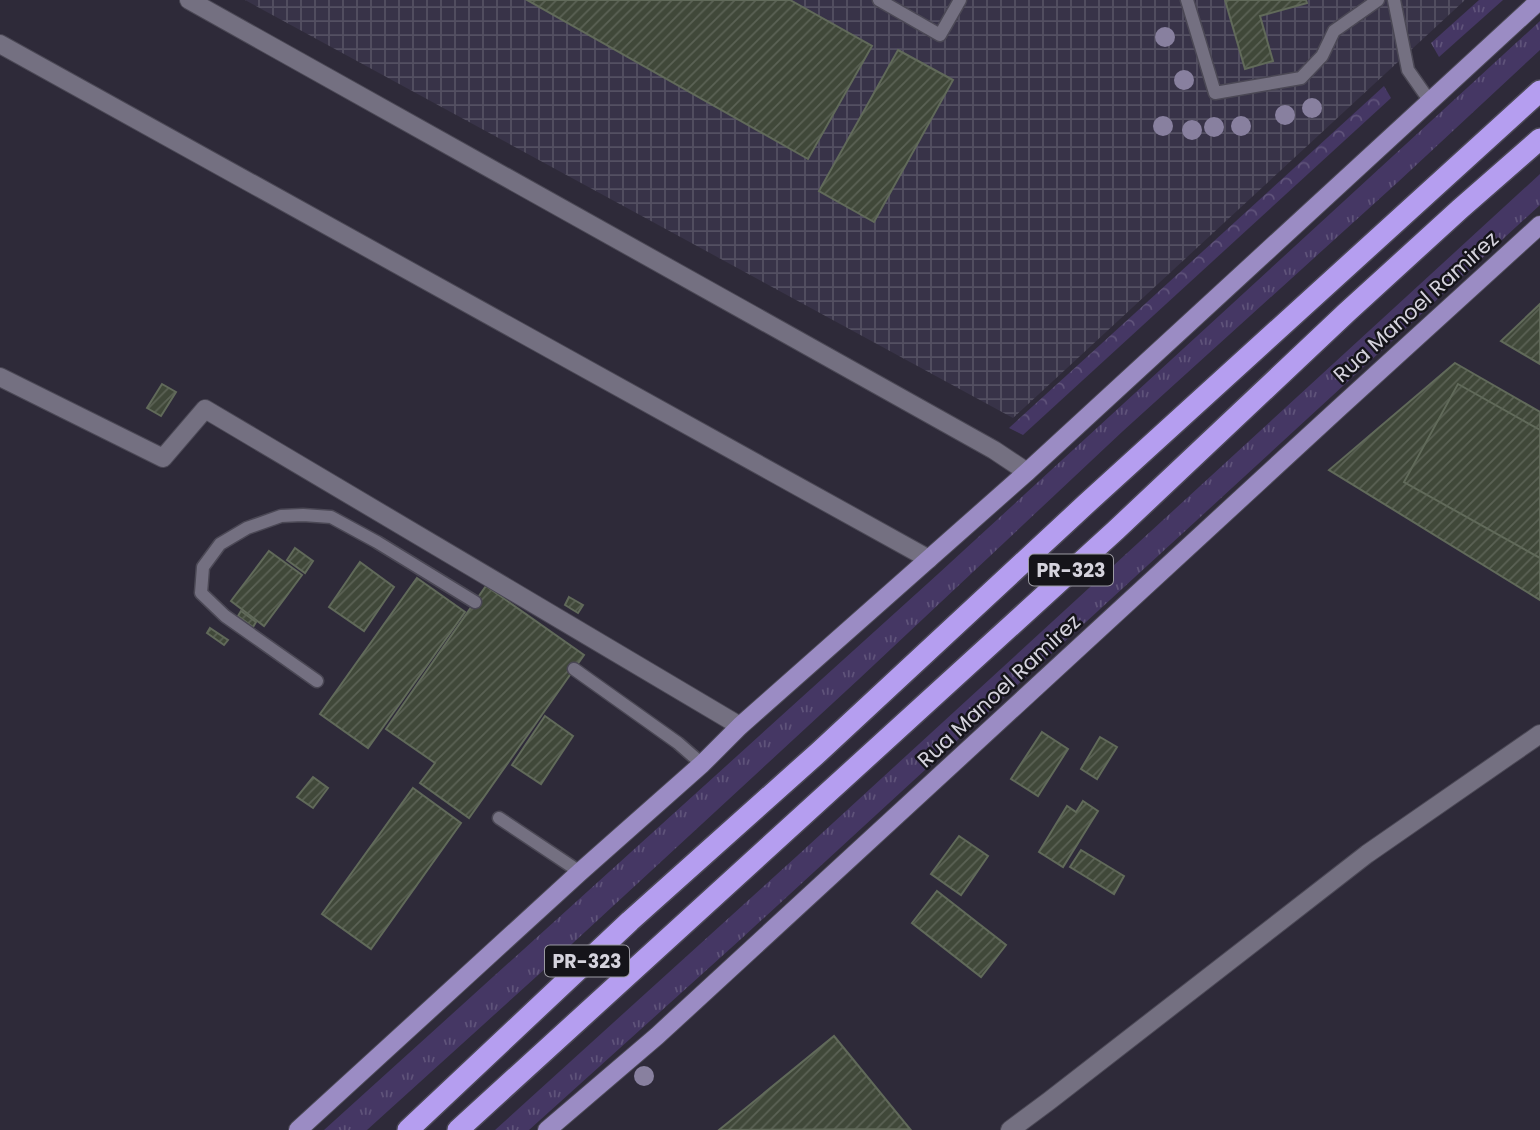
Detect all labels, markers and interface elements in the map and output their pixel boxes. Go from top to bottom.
street label: Rua Manoel Ramirez [1327,225,1505,389]
road number: PR-323 [1029,554,1113,586]
street label: Rua Manoel Ramirez [911,607,1086,774]
road number: PR-323 [545,945,629,976]

